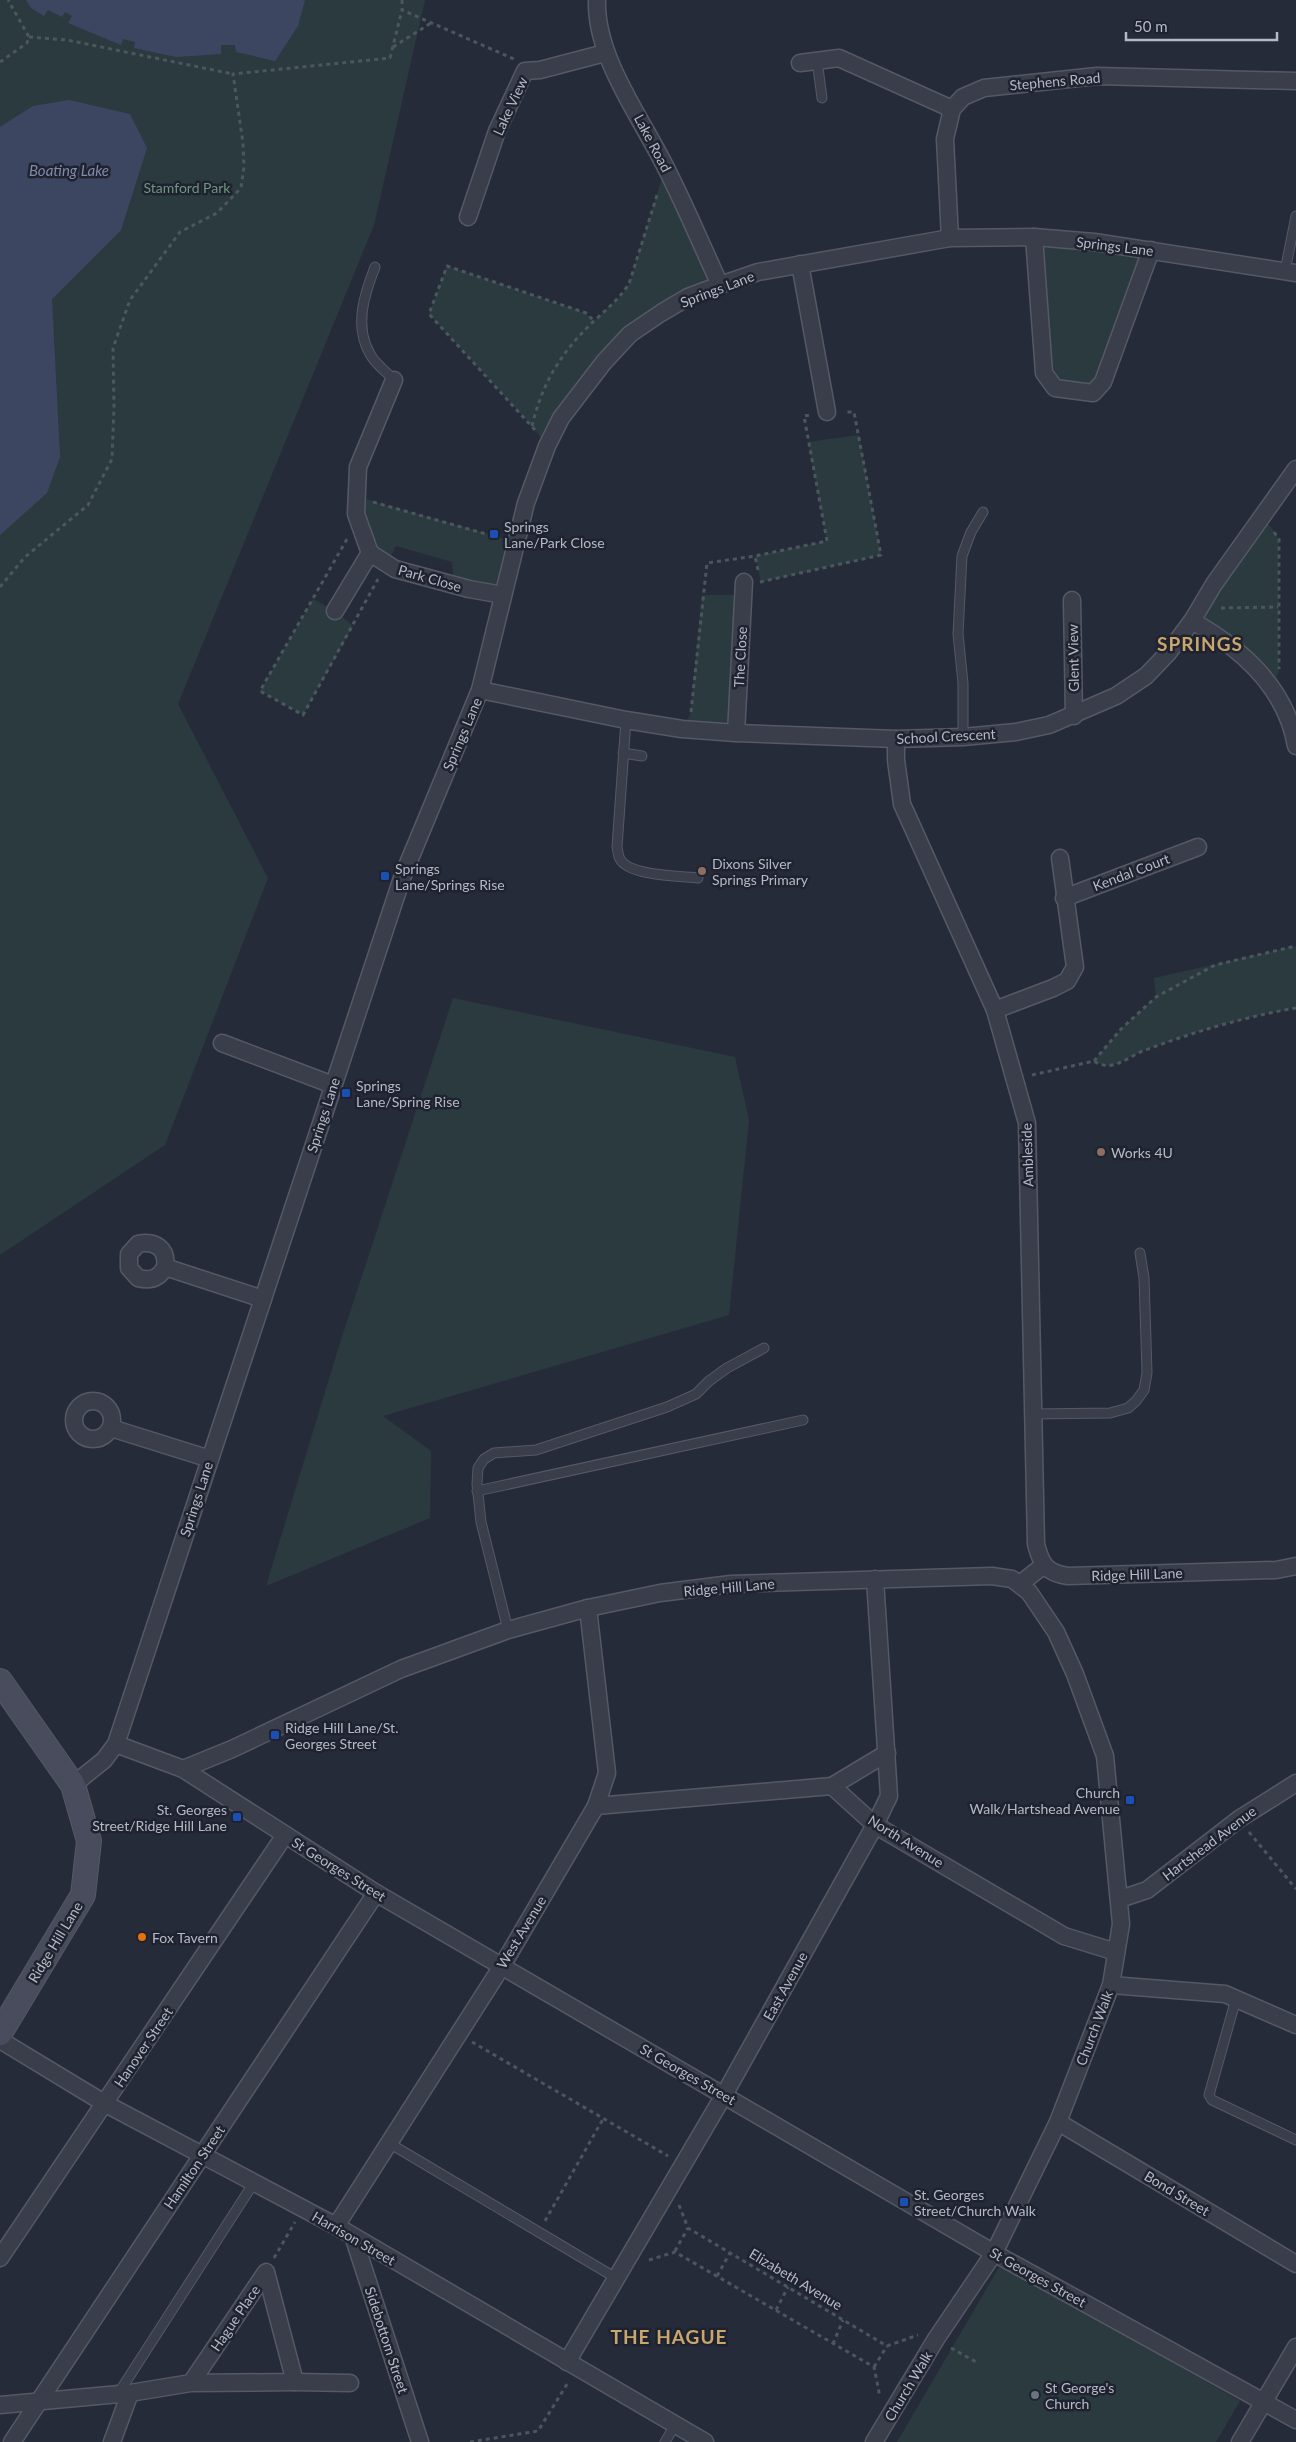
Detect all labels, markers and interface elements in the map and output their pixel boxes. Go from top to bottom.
scale bar [1126,10,1277,42]
text: 50 m [1134,17,1168,35]
street label: Stephens Road [1009,69,1101,93]
street label: Lake View [489,74,531,138]
street label: Lake Road [631,111,675,175]
water label: Boating Lake [29,161,109,179]
park label: Stamford Park [144,179,231,196]
street label: Springs Lane [1075,233,1155,259]
street label: Springs Lane [678,267,756,311]
place label: Springs Lane/Park Close [504,518,605,551]
marker: Springs Lane/Park Close [488,528,500,540]
street label: Park Close [396,561,464,595]
street label: Glent View [1064,624,1082,692]
street label: The Close [730,626,750,688]
district label: SPRINGS [1157,632,1243,655]
street label: Springs Lane [439,695,485,773]
street label: School Crescent [896,725,996,747]
street label: Kendal Court [1090,850,1172,894]
place label: Dixons Silver Springs Primary [712,855,809,888]
place label: Springs Lane/Springs Rise [395,860,505,893]
marker: Dixons Silver Springs Primary [696,865,708,877]
marker: Springs Lane/Springs Rise [379,870,391,882]
street label: Springs Lane [303,1075,343,1155]
place label: Springs Lane/Spring Rise [356,1077,460,1110]
marker: Springs Lane/Spring Rise [340,1087,352,1099]
street label: Ambleside [1017,1123,1037,1187]
place label: Works 4U [1111,1144,1173,1161]
marker: Works 4U [1095,1146,1107,1158]
street label: Springs Lane [176,1459,216,1539]
street label: Ridge Hill Lane [1091,1564,1183,1584]
street label: Ridge Hill Lane [683,1575,775,1599]
place label: Ridge Hill Lane/St. Georges Street [285,1719,398,1752]
marker: Ridge Hill Lane/St. Georges Street [269,1729,281,1741]
place label: Church Walk/Hartshead Avenue [970,1784,1120,1817]
marker: Church Walk/Hartshead Avenue [1124,1794,1136,1806]
place label: St. Georges Street/Ridge Hill Lane [92,1801,227,1834]
street label: Hartshead Avenue [1159,1802,1259,1884]
marker: St. Georges Street/Ridge Hill Lane [231,1811,243,1823]
street label: North Avenue [865,1811,947,1871]
street label: St Georges Street [289,1833,389,1905]
street label: West Avenue [493,1893,549,1971]
street label: Ridge Hill Lane [24,1898,86,1986]
place label: Fox Tavern [152,1929,218,1946]
marker: Fox Tavern [136,1931,148,1943]
street label: East Avenue [759,1949,811,2023]
street label: Church Walk [1072,1987,1116,2068]
street label: Hanover Street [110,2004,176,2090]
street label: St Georges Street [637,2040,739,2108]
street label: Hamilton Street [160,2122,228,2212]
street label: Bond Street [1141,2167,1213,2219]
place label: St. Georges Street/Church Walk [914,2186,1037,2219]
marker: St. Georges Street/Church Walk [898,2196,910,2208]
street label: Harrison Street [309,2207,399,2269]
street label: St Georges Street [987,2244,1089,2310]
street label: Elizabeth Avenue [746,2245,846,2313]
street label: Hague Place [207,2282,263,2354]
street label: Sidebottom Street [362,2284,412,2396]
district label: THE HAGUE [611,2325,727,2348]
street label: Church Walk [880,2347,936,2424]
place label: St George's Church [1045,2379,1114,2412]
marker: St George's Church [1029,2389,1041,2401]

